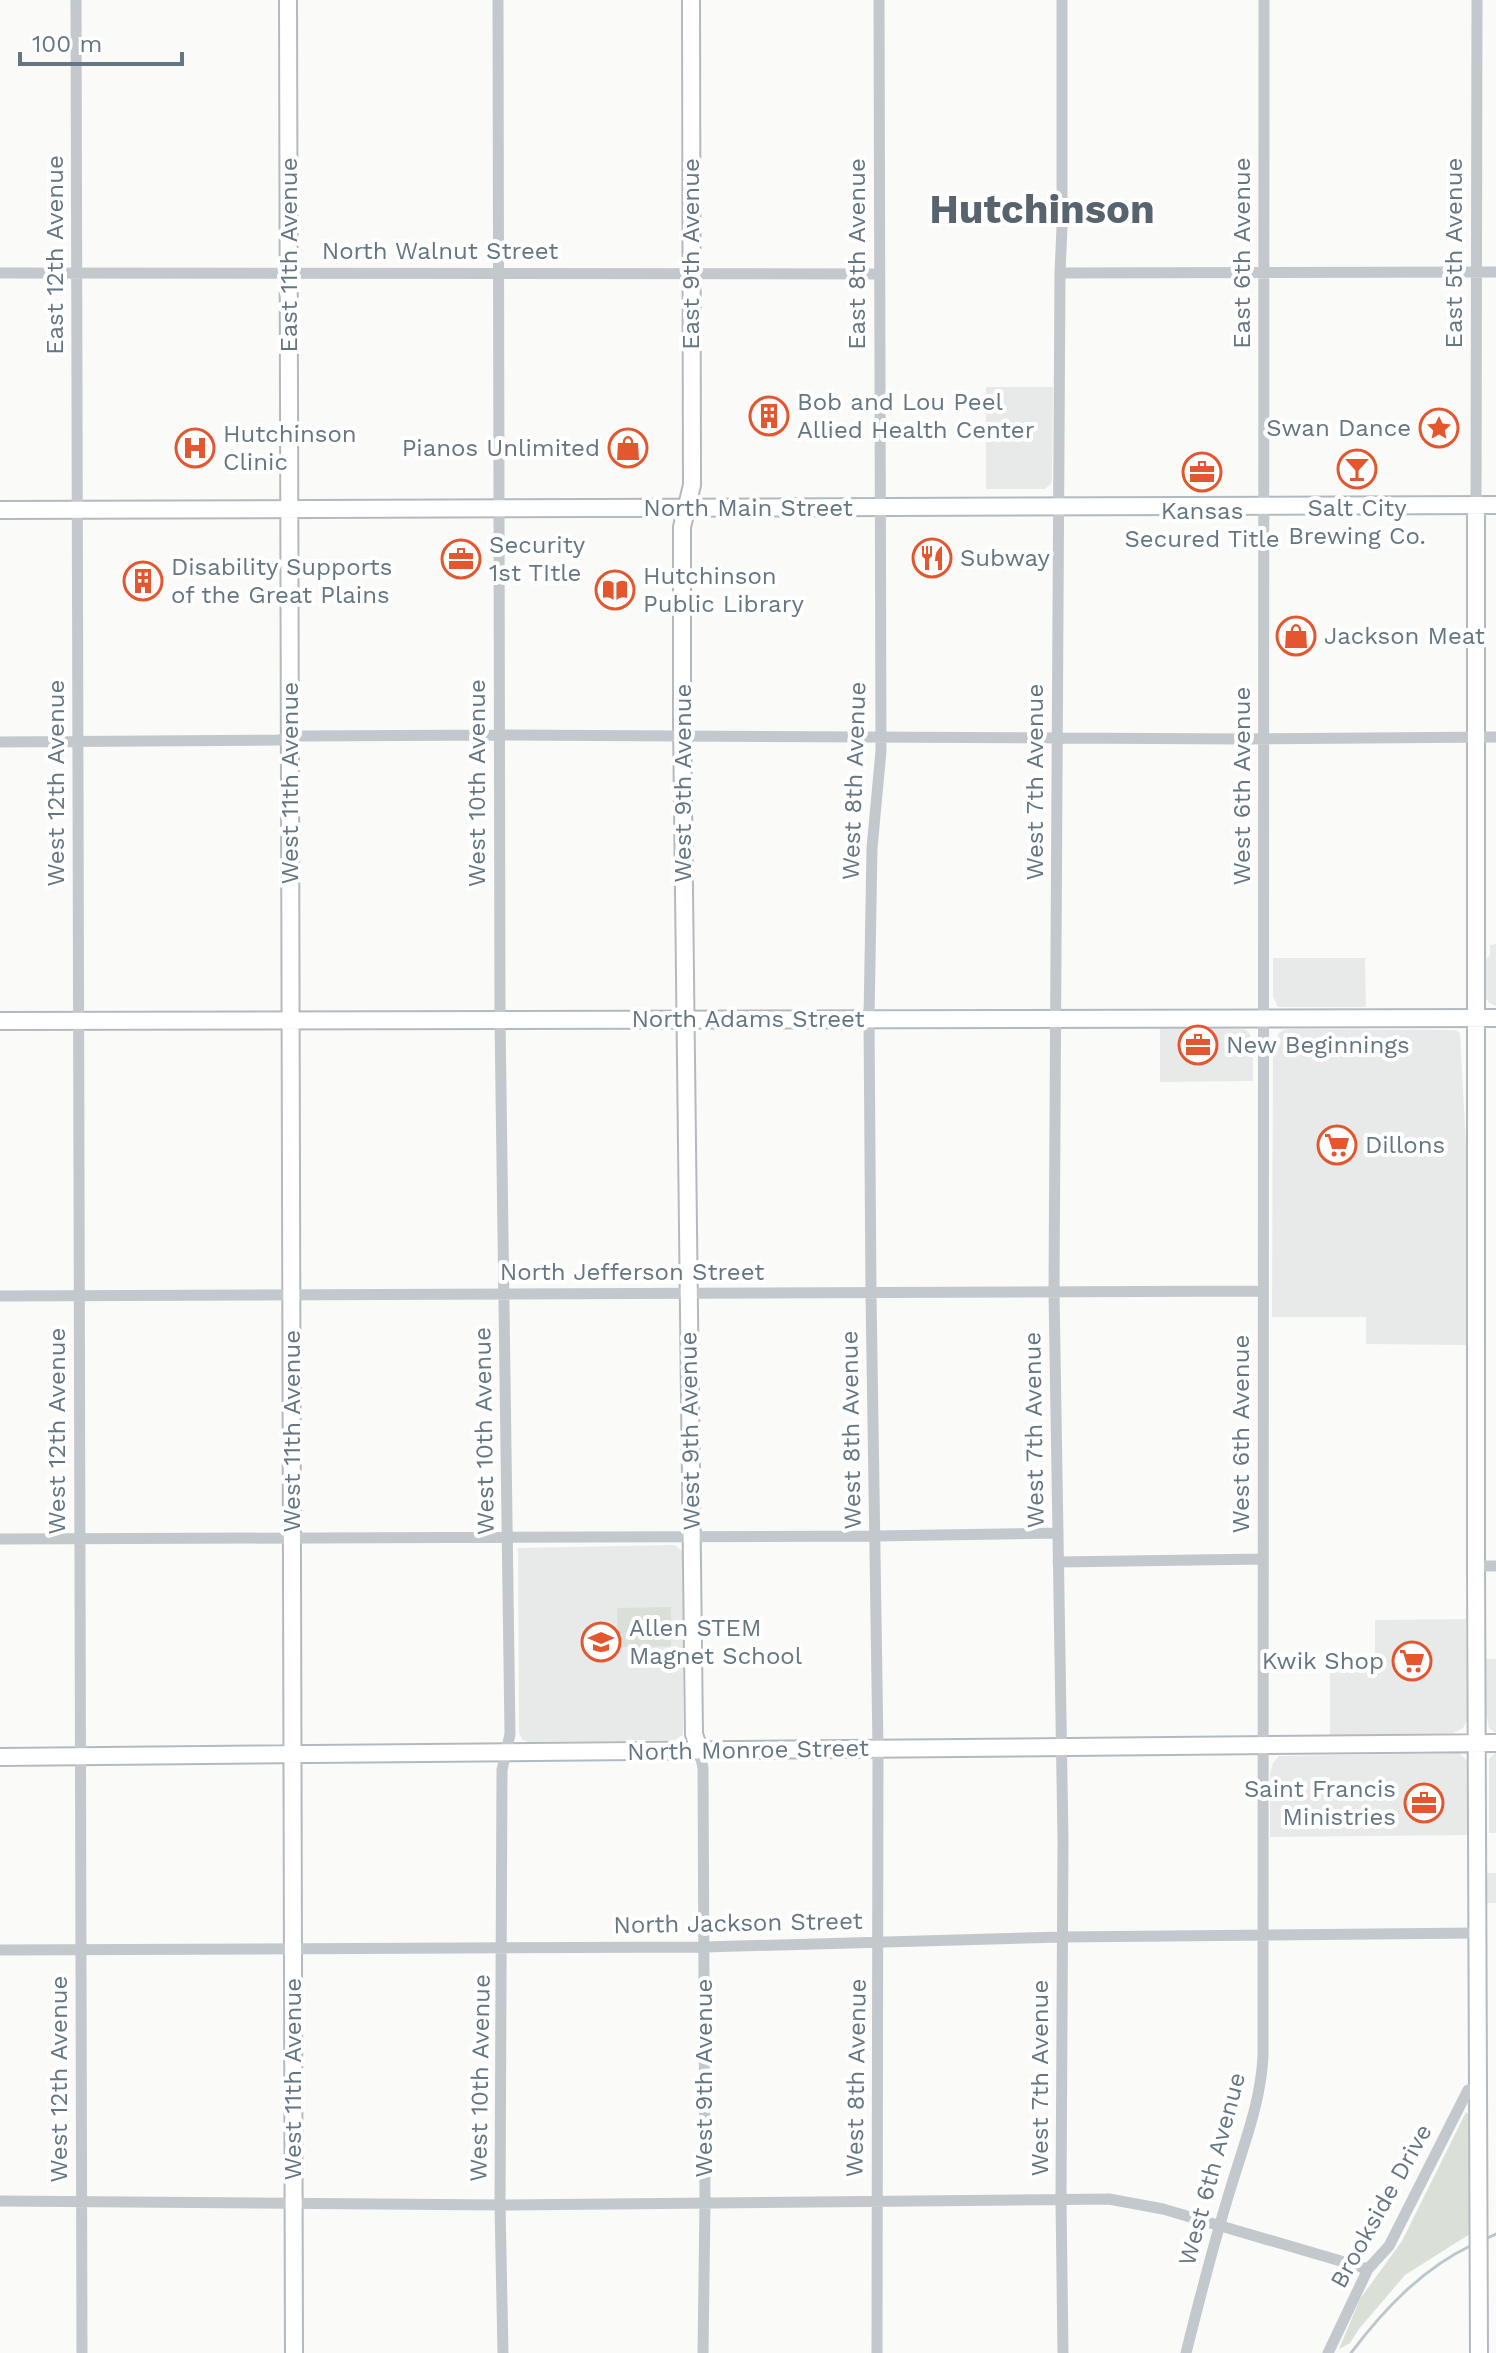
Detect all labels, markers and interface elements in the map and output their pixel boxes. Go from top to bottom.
scale bar [20,16,182,66]
text: 100 m [32,30,102,58]
street label: East 12th Avenue [41,155,69,355]
street label: East 11th Avenue [275,157,303,353]
street label: East 6th Avenue [1228,157,1256,349]
street label: East 9th Avenue [677,158,705,350]
street label: East 8th Avenue [843,158,871,350]
street label: East 5th Avenue [1440,158,1468,348]
district label: Hutchinson [929,186,1155,233]
street label: North Walnut Street [322,237,558,265]
place label: Bob and Lou Peel Allied Health Center [797,388,1035,444]
building icon: Bob and Lou Peel Allied Health Center [748,395,790,437]
place icon: Swan Dance [1418,407,1460,449]
place label: Swan Dance [1266,414,1411,442]
place label: Hutchinson Clinic [223,420,357,476]
hospital icon: Hutchinson Clinic [174,427,216,469]
shop icon: Pianos Unlimited [607,427,649,469]
place label: Pianos Unlimited [402,434,600,462]
bar icon: Salt City Brewing Co. [1336,448,1378,490]
office icon: Kansas Secured Title [1181,451,1223,493]
street label: North Main Street [643,494,853,522]
place label: Salt City Brewing Co. [1288,494,1426,550]
place label: Kansas Secured Title [1124,497,1280,553]
place label: Security 1st TItle [489,531,586,587]
restaurant icon: Subway [911,537,953,579]
office icon: Security 1st TItle [440,538,482,580]
place label: Subway [960,544,1050,572]
place label: Disability Supports of the Great Plains [171,553,392,609]
building icon: Disability Supports of the Great Plains [122,560,164,602]
place label: Hutchinson Public Library [643,562,804,618]
library icon: Hutchinson Public Library [594,569,636,611]
shop icon: Jackson Meat [1275,615,1317,657]
place label: Jackson Meat [1324,622,1485,650]
street label: West 10th Avenue [463,679,491,887]
street label: West 12th Avenue [42,680,70,886]
street label: West 8th Avenue [837,681,871,881]
street label: West 11th Avenue [276,682,304,884]
street label: West 9th Avenue [669,684,697,882]
street label: West 7th Avenue [1021,684,1049,880]
street label: West 6th Avenue [1228,687,1256,885]
street label: North Adams Street [631,1005,865,1033]
office icon: New Beginnings [1177,1024,1219,1066]
place label: New Beginnings [1226,1031,1410,1059]
supermarket icon: Dillons [1316,1124,1358,1166]
place label: Dillons [1365,1131,1445,1159]
street label: North Jefferson Street [500,1258,764,1286]
street label: West 10th Avenue [468,1327,500,1535]
street label: West 12th Avenue [43,1328,71,1534]
street label: West 11th Avenue [278,1330,306,1532]
street label: West 8th Avenue [835,1330,867,1530]
street label: West 9th Avenue [674,1331,706,1531]
street label: West 7th Avenue [1018,1332,1050,1528]
street label: West 6th Avenue [1227,1335,1255,1533]
place label: Allen STEM Magnet School [629,1614,803,1670]
school or university icon: Allen STEM Magnet School [580,1621,622,1663]
supermarket icon: Kwik Shop [1391,1640,1433,1682]
place label: Kwik Shop [1262,1647,1384,1675]
street label: North Monroe Street [627,1734,869,1766]
place label: Saint Francis Ministries [1244,1775,1396,1831]
office icon: Saint Francis Ministries [1403,1782,1445,1824]
street label: North Jackson Street [613,1907,863,1939]
street label: West 10th Avenue [464,1974,496,2182]
street label: West 12th Avenue [45,1976,73,2182]
street label: West 11th Avenue [279,1978,307,2180]
street label: West 8th Avenue [840,1978,872,2178]
street label: West 9th Avenue [690,1979,718,2177]
street label: West 7th Avenue [1026,1980,1054,2176]
street label: West 6th Avenue [1173,2069,1251,2269]
street label: Brookside Drive [1324,2119,1438,2293]

